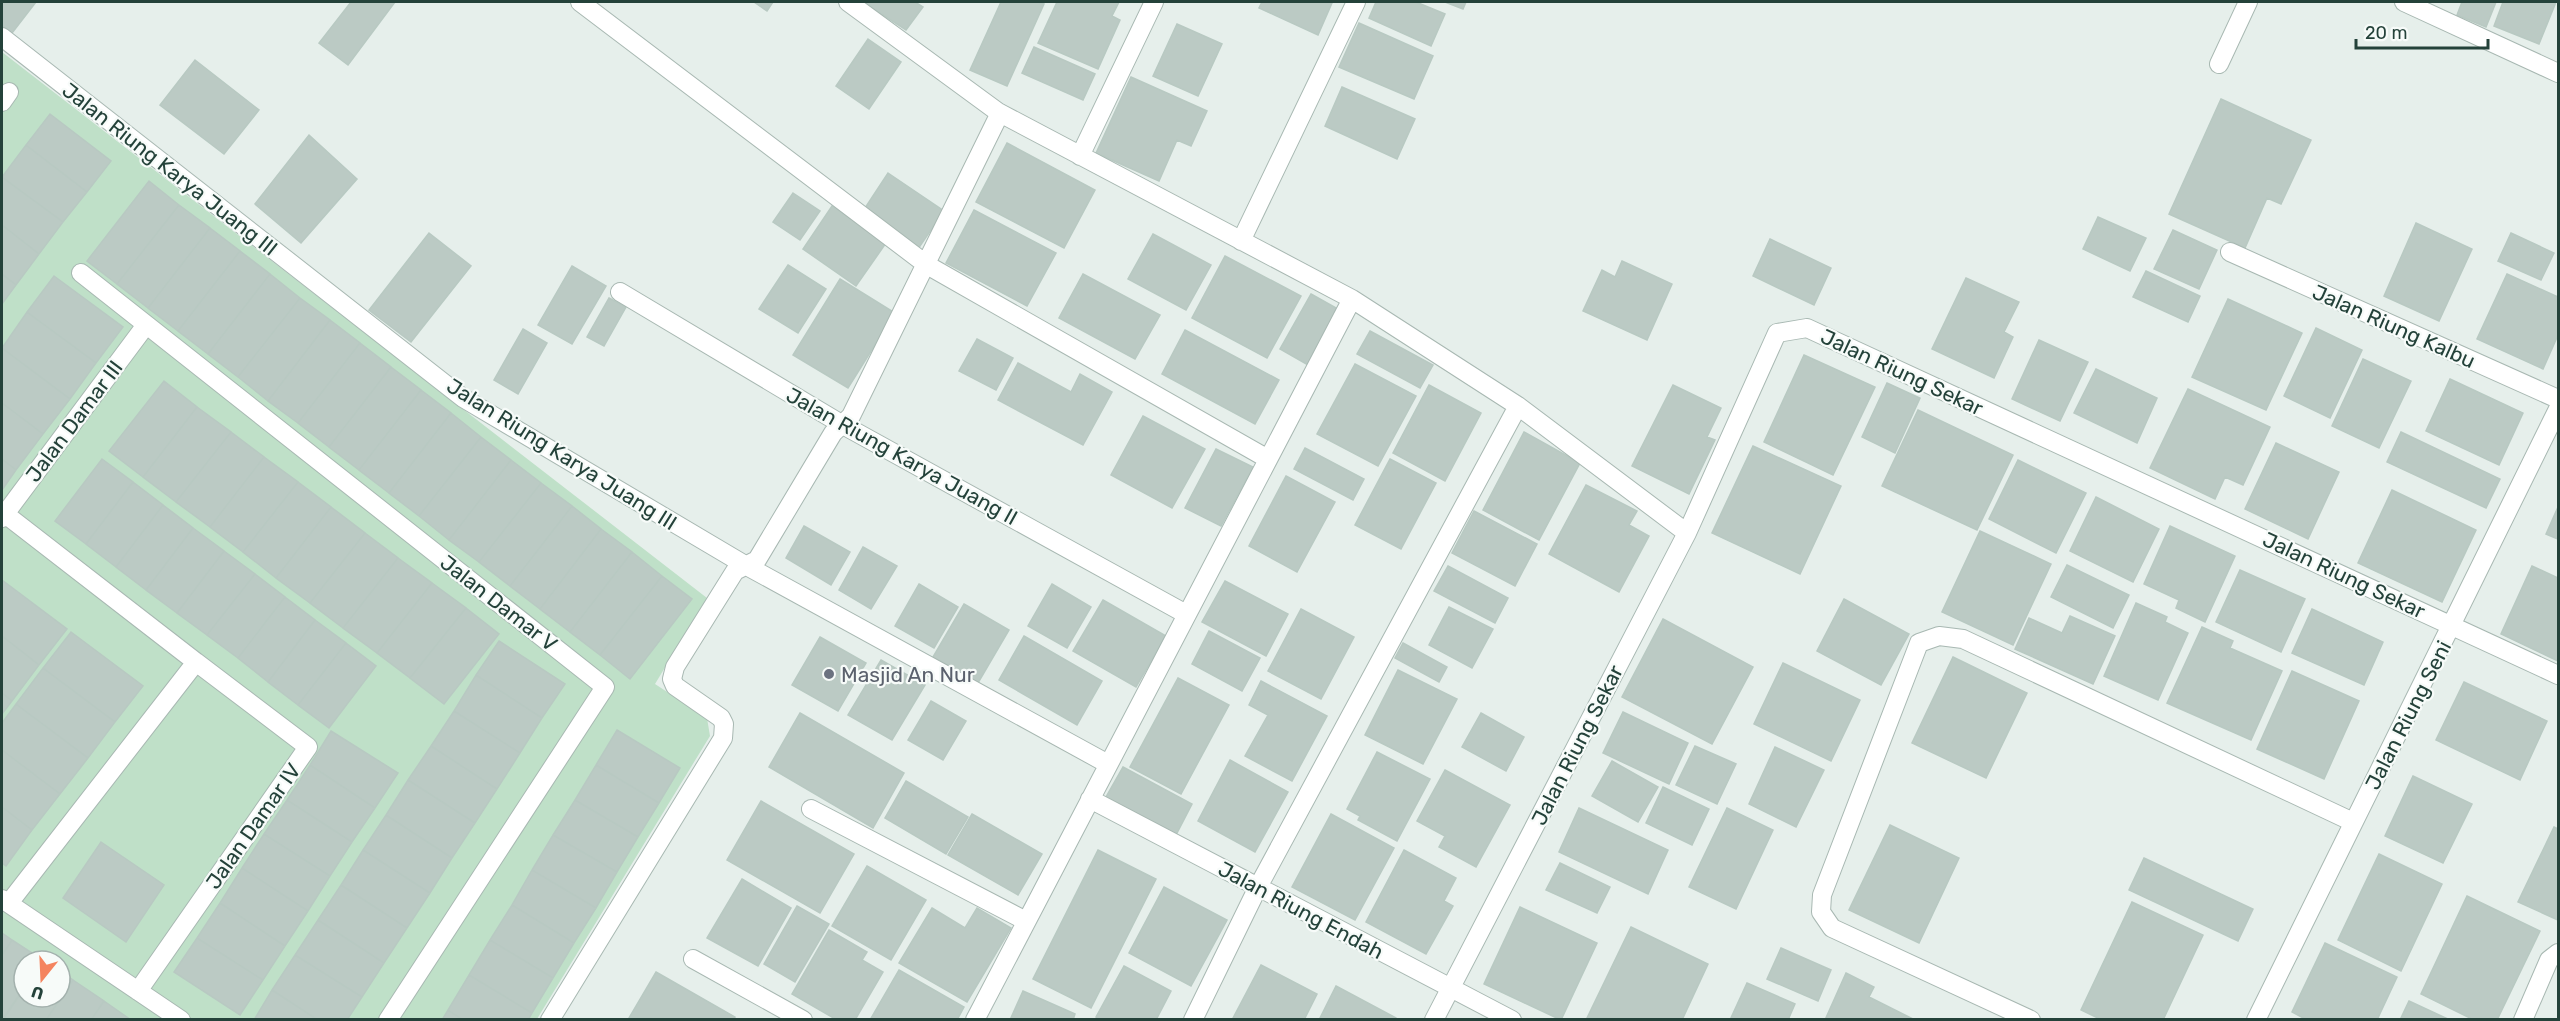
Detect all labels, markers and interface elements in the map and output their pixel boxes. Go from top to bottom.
scale bar [2356,12,2488,50]
text: 20 m [2365,22,2407,44]
street label: Jalan Riung Karya Juang III [57,77,283,261]
street label: Jalan Riung Kalbu [2309,279,2479,373]
street label: Jalan Riung Sekar [1817,323,1987,421]
street label: Jalan Damar III [20,355,128,487]
street label: Jalan Riung Karya Juang III [442,373,682,535]
street label: Jalan Riung Karya Juang II [782,382,1022,530]
street label: Jalan Riung Sekar [2259,526,2429,624]
street label: Jalan Damar V [436,550,563,657]
street label: Jalan Riung Seni [2360,636,2456,794]
street label: Jalan Riung Sekar [1526,661,1628,829]
place label: Masjid An Nur [841,662,975,687]
marker: Masjid An Nur [822,667,836,681]
street label: Jalan Damar IV [200,758,306,894]
street label: Jalan Riung Endah [1214,856,1388,964]
north arrow [12,949,72,1009]
text: U [29,982,46,1004]

